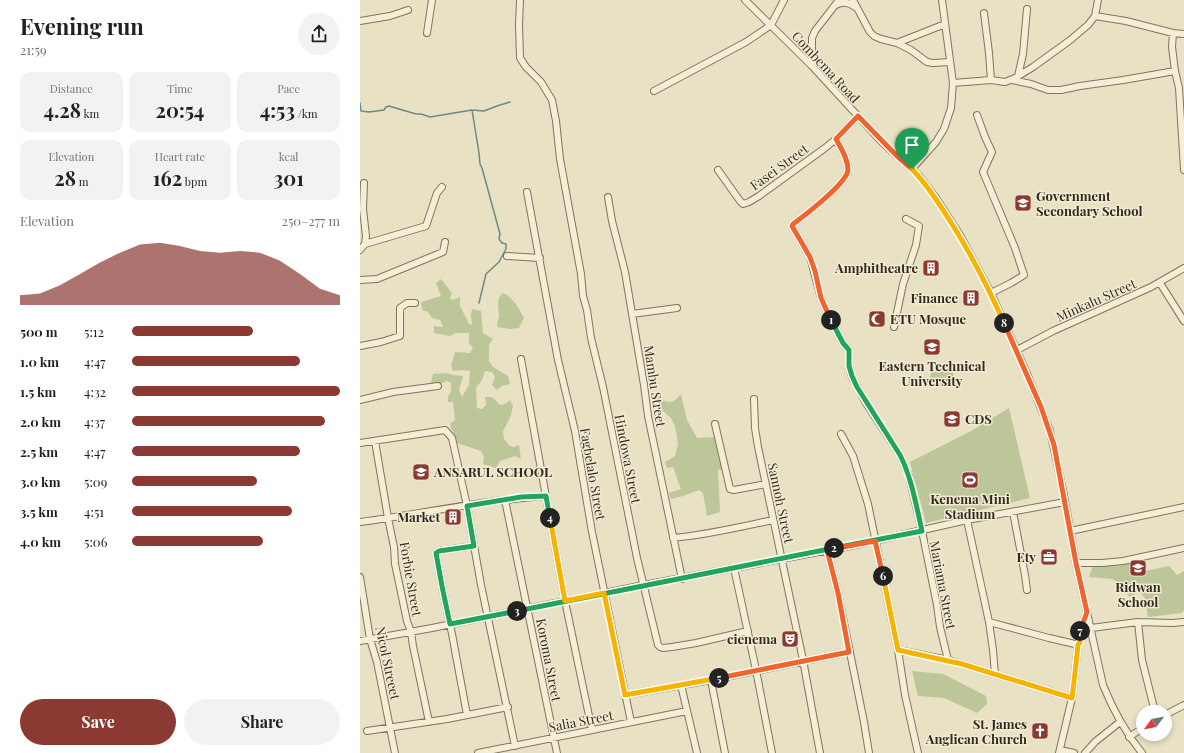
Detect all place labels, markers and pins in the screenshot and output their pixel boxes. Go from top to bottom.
pin [895,128,929,169]
place label: Government Secondary School [1036,187,1142,219]
school or university icon: Government Secondary School [1013,193,1033,213]
building icon: Amphitheatre [921,258,941,278]
place label: Amphitheatre [834,259,918,276]
building icon: Finance [961,288,981,308]
place label: Finance [911,289,958,306]
mosque icon: ETU Mosque [867,309,887,329]
pin: 1 [821,310,841,330]
place label: ETU Mosque [890,310,967,327]
pin: 8 [994,313,1014,333]
school or university icon: Eastern Technical University [922,337,942,357]
place label: Eastern Technical University [878,357,986,389]
school or university icon: CDS [942,409,962,429]
place label: CDS [965,410,992,427]
school or university icon: ANSARUL SCHOOL [411,462,431,482]
place label: ANSARUL SCHOOL [433,463,552,480]
sports icon: Kenema Mini Stadium [960,470,980,490]
place label: Kenema Mini Stadium [930,490,1010,522]
building icon: Market [443,507,463,527]
place label: Market [397,508,440,525]
pin: 4 [540,508,560,528]
pin: 2 [824,538,844,558]
office icon: Ety [1039,547,1059,567]
place label: Ety [1016,548,1036,565]
school or university icon: Ridwan School [1128,558,1148,578]
pin: 6 [873,566,893,586]
place label: Ridwan School [1115,578,1161,610]
pin: 3 [507,601,527,621]
pin: 7 [1070,621,1090,641]
theatre icon: cienema [780,629,800,649]
place label: cienema [727,630,777,647]
pin: 5 [709,668,729,688]
place label: St. James Anglican Church [925,715,1027,747]
church icon: St. James Anglican Church [1030,721,1050,741]

